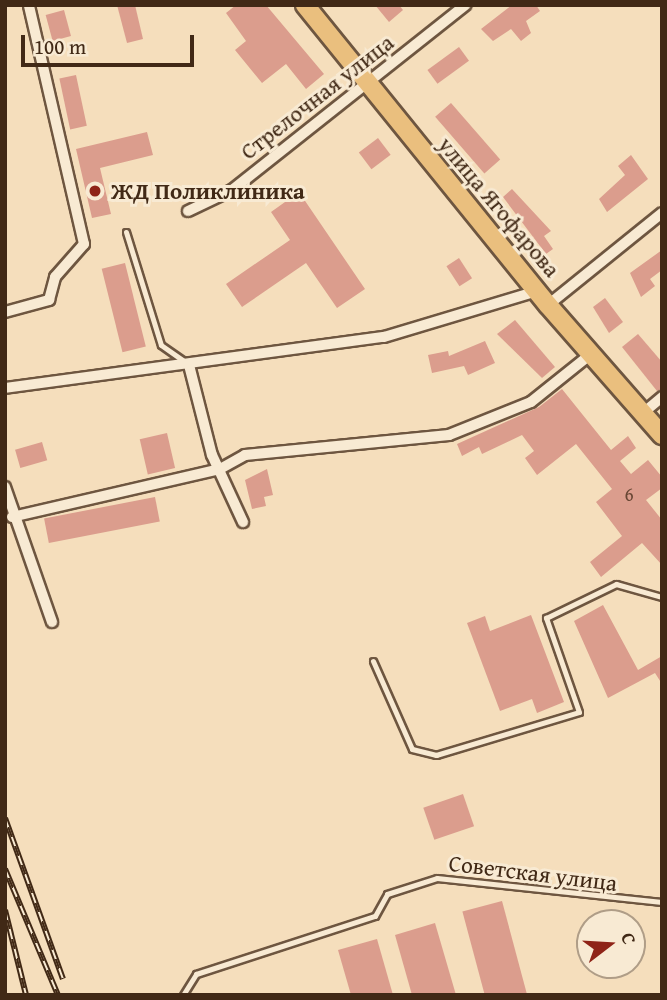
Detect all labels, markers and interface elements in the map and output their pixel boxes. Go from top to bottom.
scale bar [24,21,198,65]
street label: Стрелочная улица [235,29,399,165]
text: 100 m [34,31,86,62]
street label: улица Ягофарова [432,131,566,283]
place label: ЖД Поликлиника [111,177,305,205]
marker: ЖД Поликлиника [85,181,105,201]
house number: 6 [624,484,634,506]
street label: Советская улица [447,849,619,897]
north arrow [576,909,646,979]
text: С [614,929,644,948]

